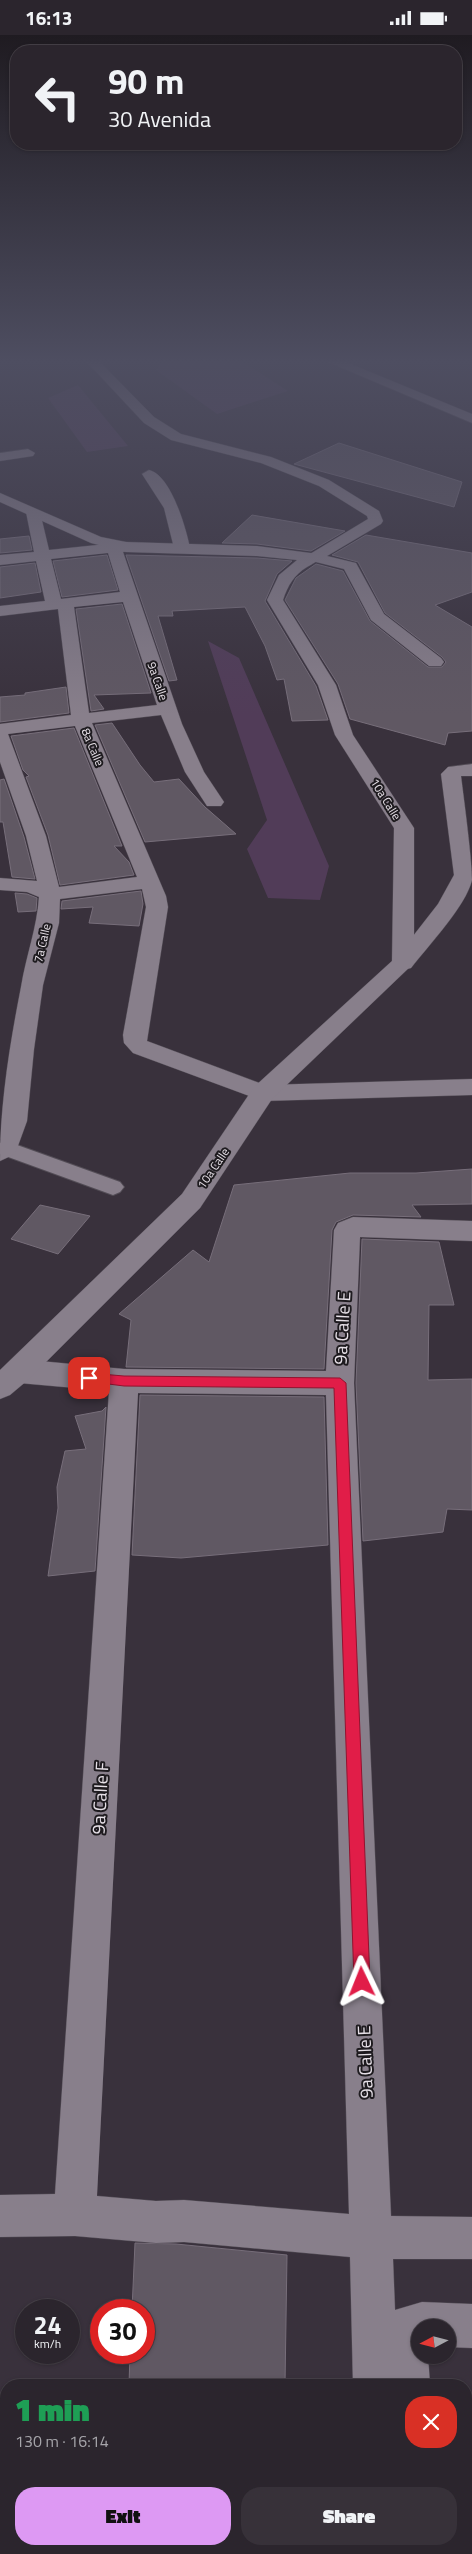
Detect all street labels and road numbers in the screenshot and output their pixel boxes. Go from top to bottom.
street label: 9a Calle [143,659,173,703]
street label: 8a Calle [77,725,109,769]
street label: 10a Calle [366,774,406,824]
street label: 7a Calle [28,922,56,964]
street label: 10a Calle [192,1144,234,1192]
street label: 9a Calle E [327,1291,357,1365]
street label: 9a Calle F [85,1761,115,1835]
street label: 9a Calle E [350,2025,380,2099]

